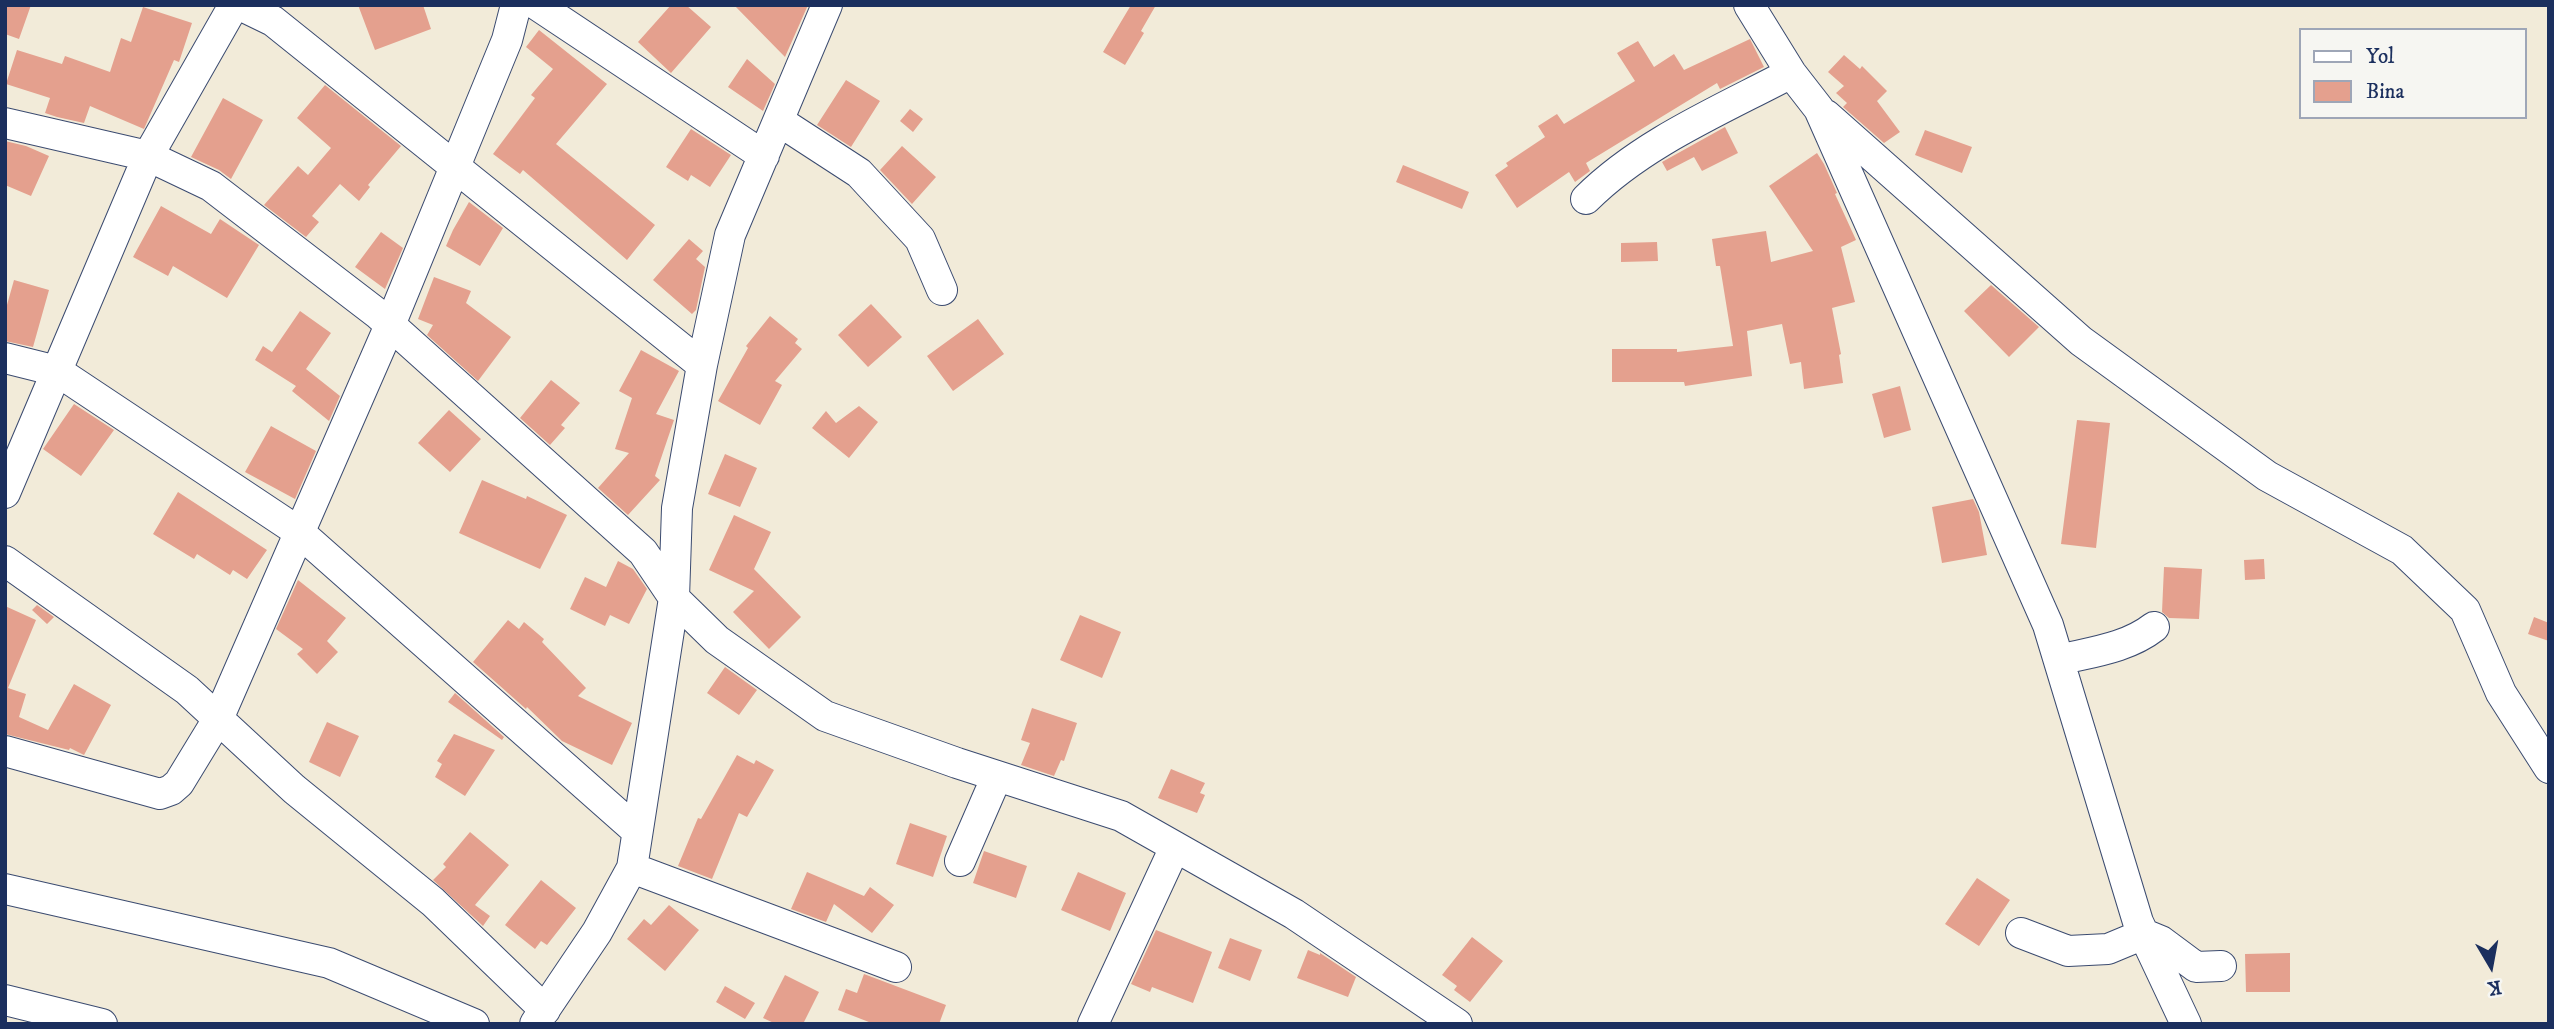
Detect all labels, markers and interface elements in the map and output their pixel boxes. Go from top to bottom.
legend [2298,28,2526,119]
text: Yol [2366,44,2394,70]
text: Bina [2366,79,2405,105]
north arrow [2456,931,2526,1001]
text: K [2486,975,2503,1000]

